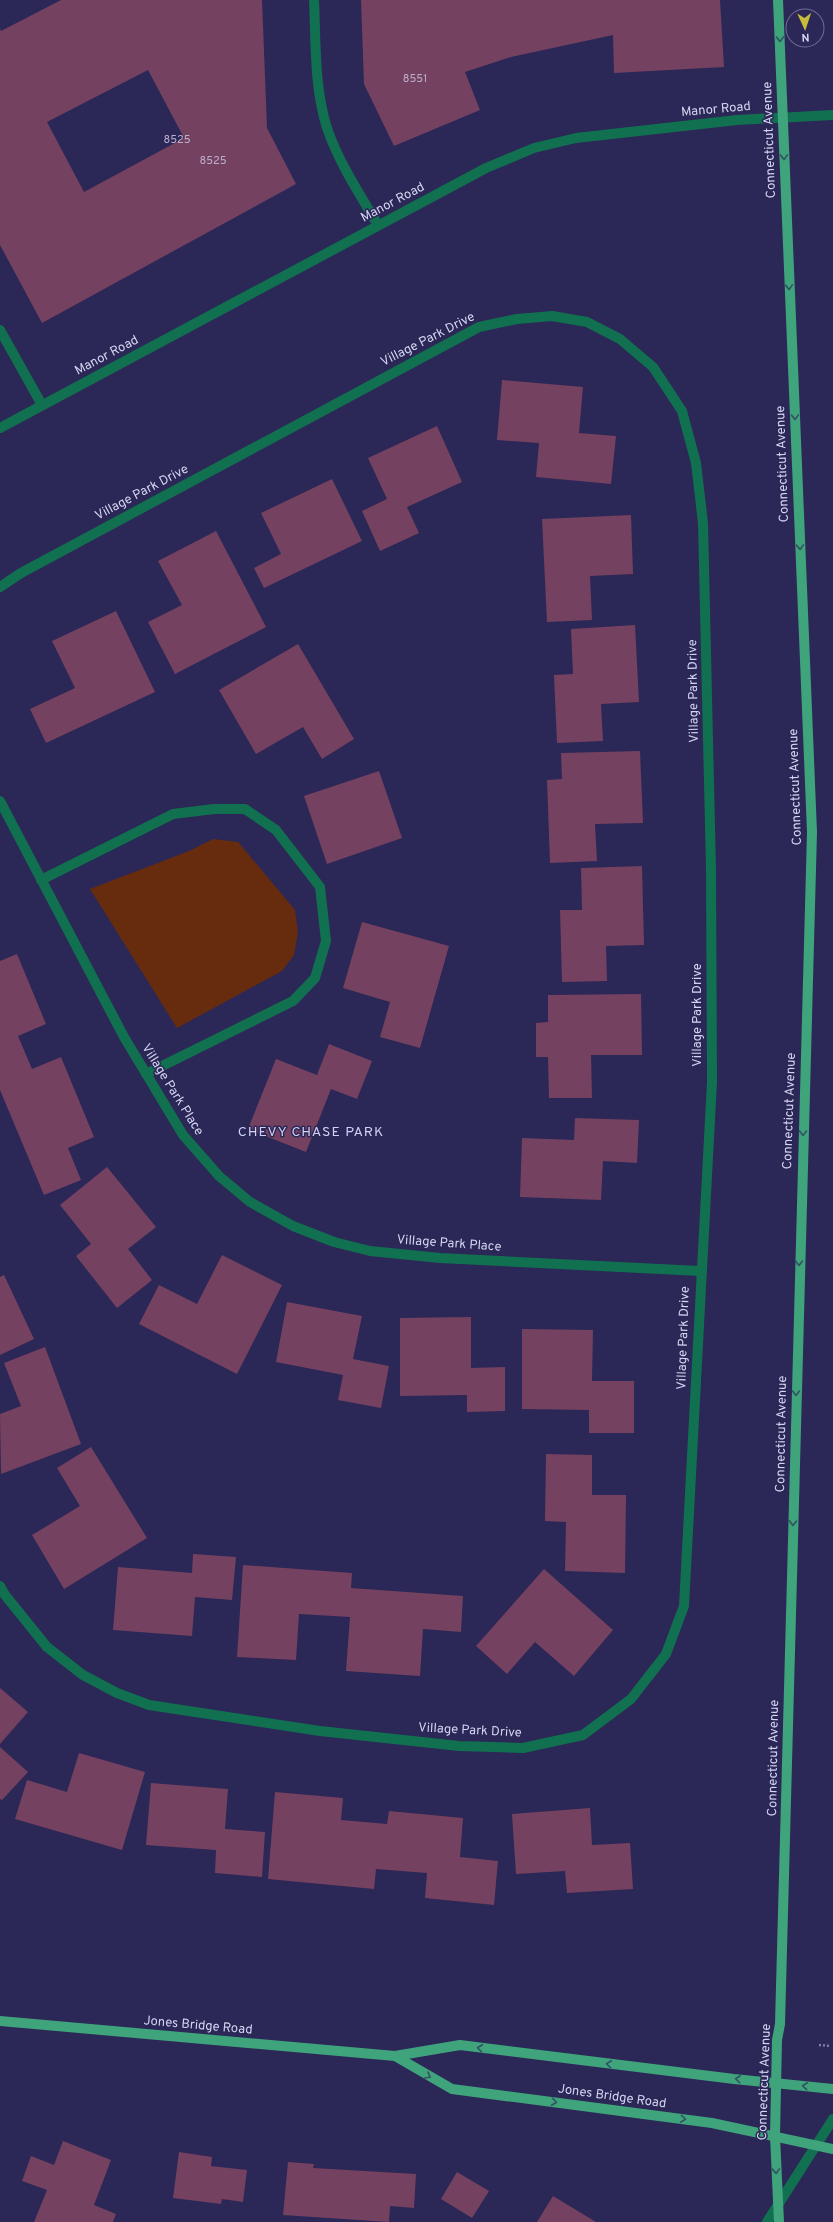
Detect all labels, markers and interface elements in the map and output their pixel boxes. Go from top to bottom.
north arrow [785,8,825,48]
text: N [801,30,810,44]
one-way arrow [775,36,784,42]
house number: 8551 [403,72,427,86]
street label: Connecticut Avenue [760,81,780,199]
street label: Manor Road [680,99,752,121]
house number: 8525 [163,133,191,147]
house number: 8525 [199,154,227,168]
one-way arrow [780,154,788,160]
street label: Manor Road [358,180,428,226]
one-way arrow [785,284,793,290]
street label: Village Park Drive [378,309,478,371]
street label: Manor Road [72,333,142,379]
street label: Connecticut Avenue [773,405,793,523]
one-way arrow [790,414,799,420]
street label: Village Park Drive [92,462,192,524]
one-way arrow [796,544,804,550]
street label: Village Park Drive [685,639,703,743]
street label: Connecticut Avenue [786,728,806,846]
street label: Village Park Drive [690,963,706,1067]
street label: Village Park Place [137,1041,207,1139]
street label: Connecticut Avenue [780,1052,800,1170]
district label: CHEVY CHASE PARK [238,1124,384,1141]
one-way arrow [798,1130,807,1136]
street label: Village Park Place [396,1232,502,1256]
one-way arrow [795,1260,803,1266]
street label: Village Park Drive [674,1286,694,1390]
street label: Connecticut Avenue [773,1375,791,1493]
one-way arrow [792,1390,800,1396]
one-way arrow [788,1520,797,1526]
street label: Connecticut Avenue [765,1699,783,1817]
street label: Village Park Drive [418,1720,522,1742]
street label: Jones Bridge Road [143,2013,253,2039]
street label: Connecticut Avenue [755,2023,775,2141]
one-way arrow [477,2044,483,2053]
one-way arrow [606,2060,612,2069]
one-way arrow [424,2071,432,2078]
one-way arrow [735,2075,741,2084]
street label: Jones Bridge Road [557,2081,667,2113]
one-way arrow [802,2082,808,2091]
one-way arrow [551,2098,557,2107]
one-way arrow [680,2115,686,2124]
one-way arrow [772,2168,781,2174]

